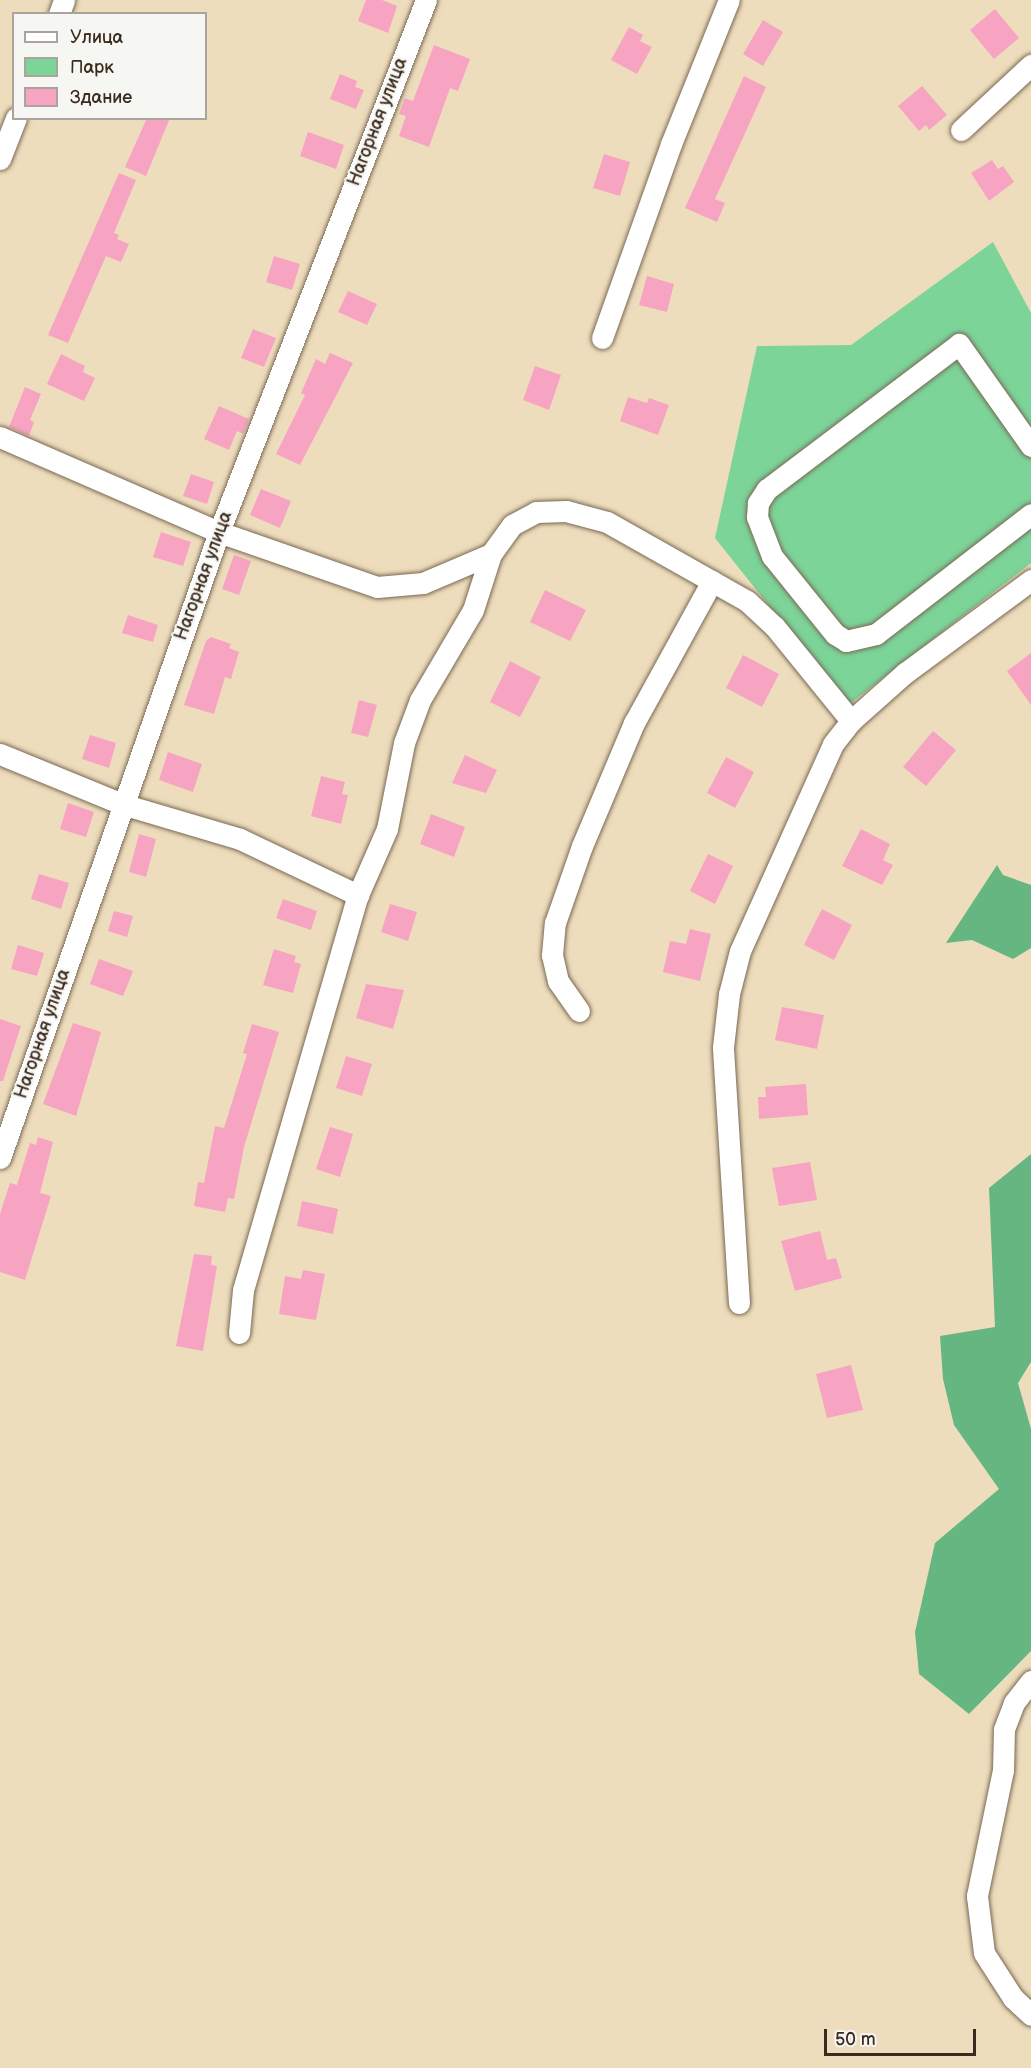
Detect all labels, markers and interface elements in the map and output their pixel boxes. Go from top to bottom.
legend [12,12,207,120]
text: Улица [70,27,123,48]
street label: Нагорная улица [344,55,412,189]
text: Парк [70,57,114,78]
text: Здание [70,87,132,108]
street label: Нагорная улица [171,509,237,643]
street label: Нагорная улица [11,966,75,1102]
scale bar [827,2017,978,2055]
text: 50 m [835,2029,876,2050]

